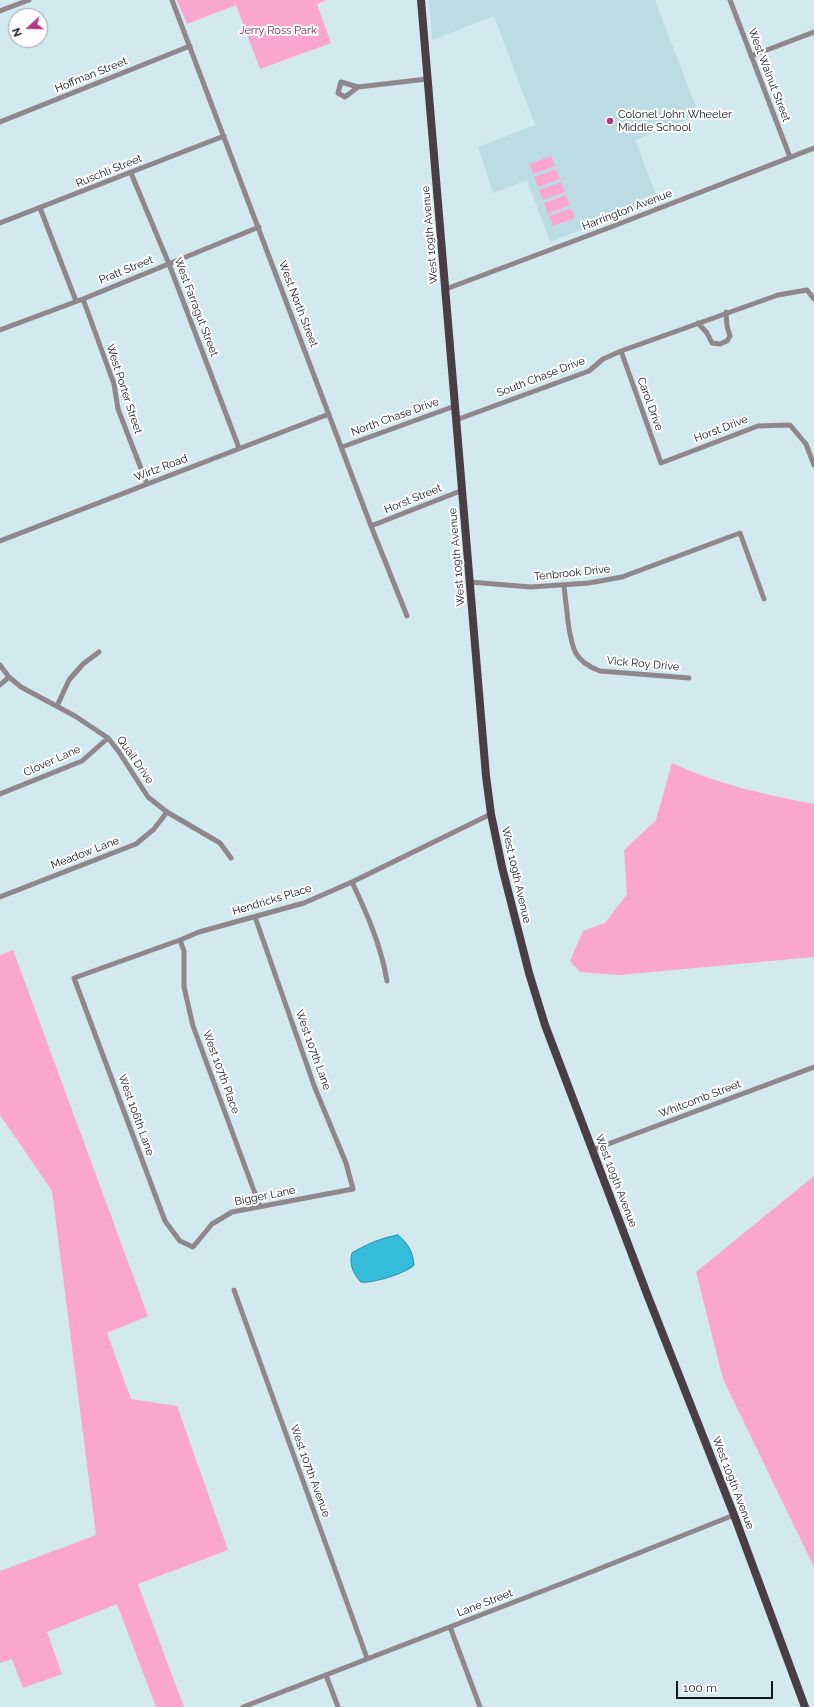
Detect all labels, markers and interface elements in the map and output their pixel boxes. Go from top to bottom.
north arrow [8,8,48,48]
park label: Jerry Ross Park [239,24,317,38]
text: N [10,26,25,38]
street label: West Walnut Street [745,26,793,124]
street label: Hoffman Street [53,55,129,95]
place label: Colonel John Wheeler Middle School [618,108,732,134]
marker: Colonel John Wheeler Middle School [605,116,615,126]
street label: Ruschli Street [74,152,144,190]
street label: West 109th Avenue [419,185,441,285]
street label: Harrington Avenue [580,187,674,233]
street label: Pratt Street [97,253,155,287]
street label: West Farragut Street [171,256,221,358]
street label: West North Street [275,259,321,349]
street label: West Porter Street [103,343,145,435]
street label: South Chase Drive [495,354,587,400]
street label: Carol Drive [634,376,666,432]
street label: North Chase Drive [349,395,441,439]
street label: Horst Drive [692,413,750,445]
street label: Wirtz Road [132,452,190,484]
street label: Horst Street [382,482,444,516]
street label: West 109th Avenue [446,507,468,607]
street label: Tenbrook Drive [533,562,611,584]
street label: Vick Roy Drive [606,654,680,674]
street label: Quail Drive [114,734,156,786]
street label: Clover Lane [21,743,83,779]
street label: West 109th Avenue [498,826,534,924]
street label: Meadow Lane [49,834,121,872]
street label: Hendricks Place [231,882,313,918]
street label: West 107th Lane [292,1008,334,1092]
street label: West 107th Place [200,1029,242,1115]
street label: West 106th Lane [115,1073,157,1157]
street label: Whitcomb Street [657,1077,743,1121]
street label: West 109th Avenue [592,1133,640,1229]
street label: Bigger Lane [233,1184,297,1208]
street label: West 107th Avenue [287,1423,333,1519]
street label: West 109th Avenue [709,1435,757,1531]
street label: Lane Street [455,1586,515,1620]
scale bar [678,1673,775,1699]
text: 100 m [683,1681,717,1695]

